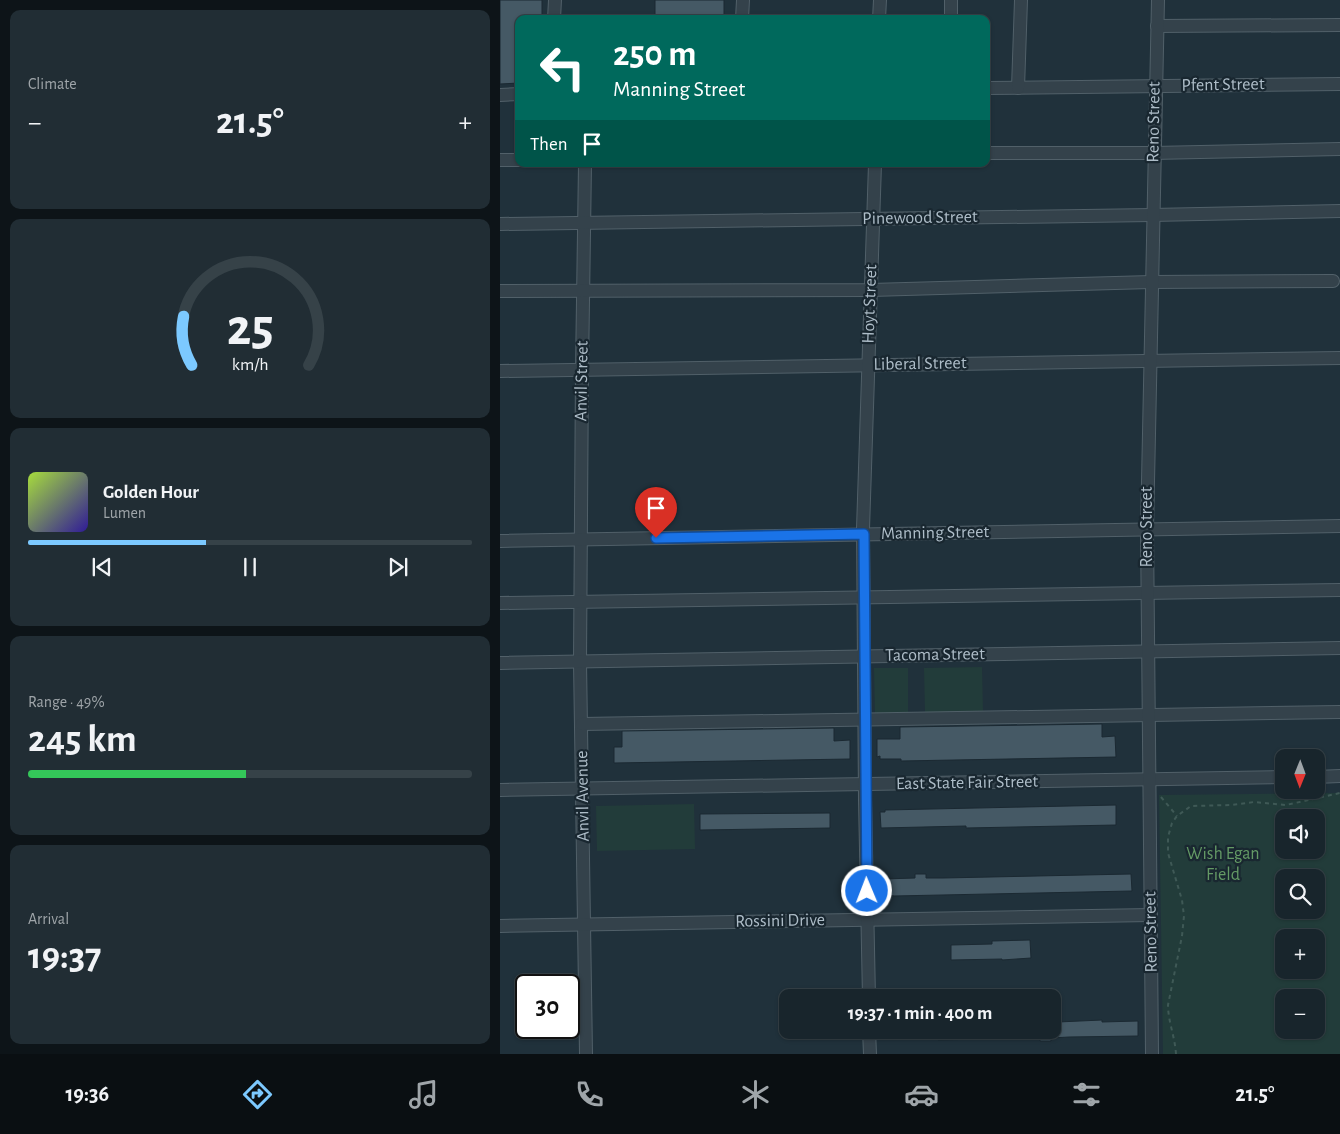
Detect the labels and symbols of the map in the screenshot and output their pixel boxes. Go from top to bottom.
street label: Pfent Street [1181,75,1265,95]
street label: Reno Street [1144,81,1164,163]
street label: Pinewood Street [862,208,978,228]
street label: Hoyt Street [860,264,880,344]
street label: Anvil Street [572,340,592,422]
street label: Liberal Street [873,354,967,374]
street label: Reno Street [1138,486,1156,568]
pin [635,487,677,538]
street label: Manning Street [881,523,990,543]
street label: Tacoma Street [885,645,985,665]
north arrow [1275,749,1325,799]
street label: Anvil Avenue [573,750,593,842]
street label: East State Fair Street [896,773,1039,793]
park label: Wish Egan Field [1186,845,1260,884]
position arrow [840,864,892,916]
street label: Reno Street [1141,891,1161,973]
street label: Rossini Drive [735,911,825,931]
speed limit sign: 30 [515,974,580,1039]

